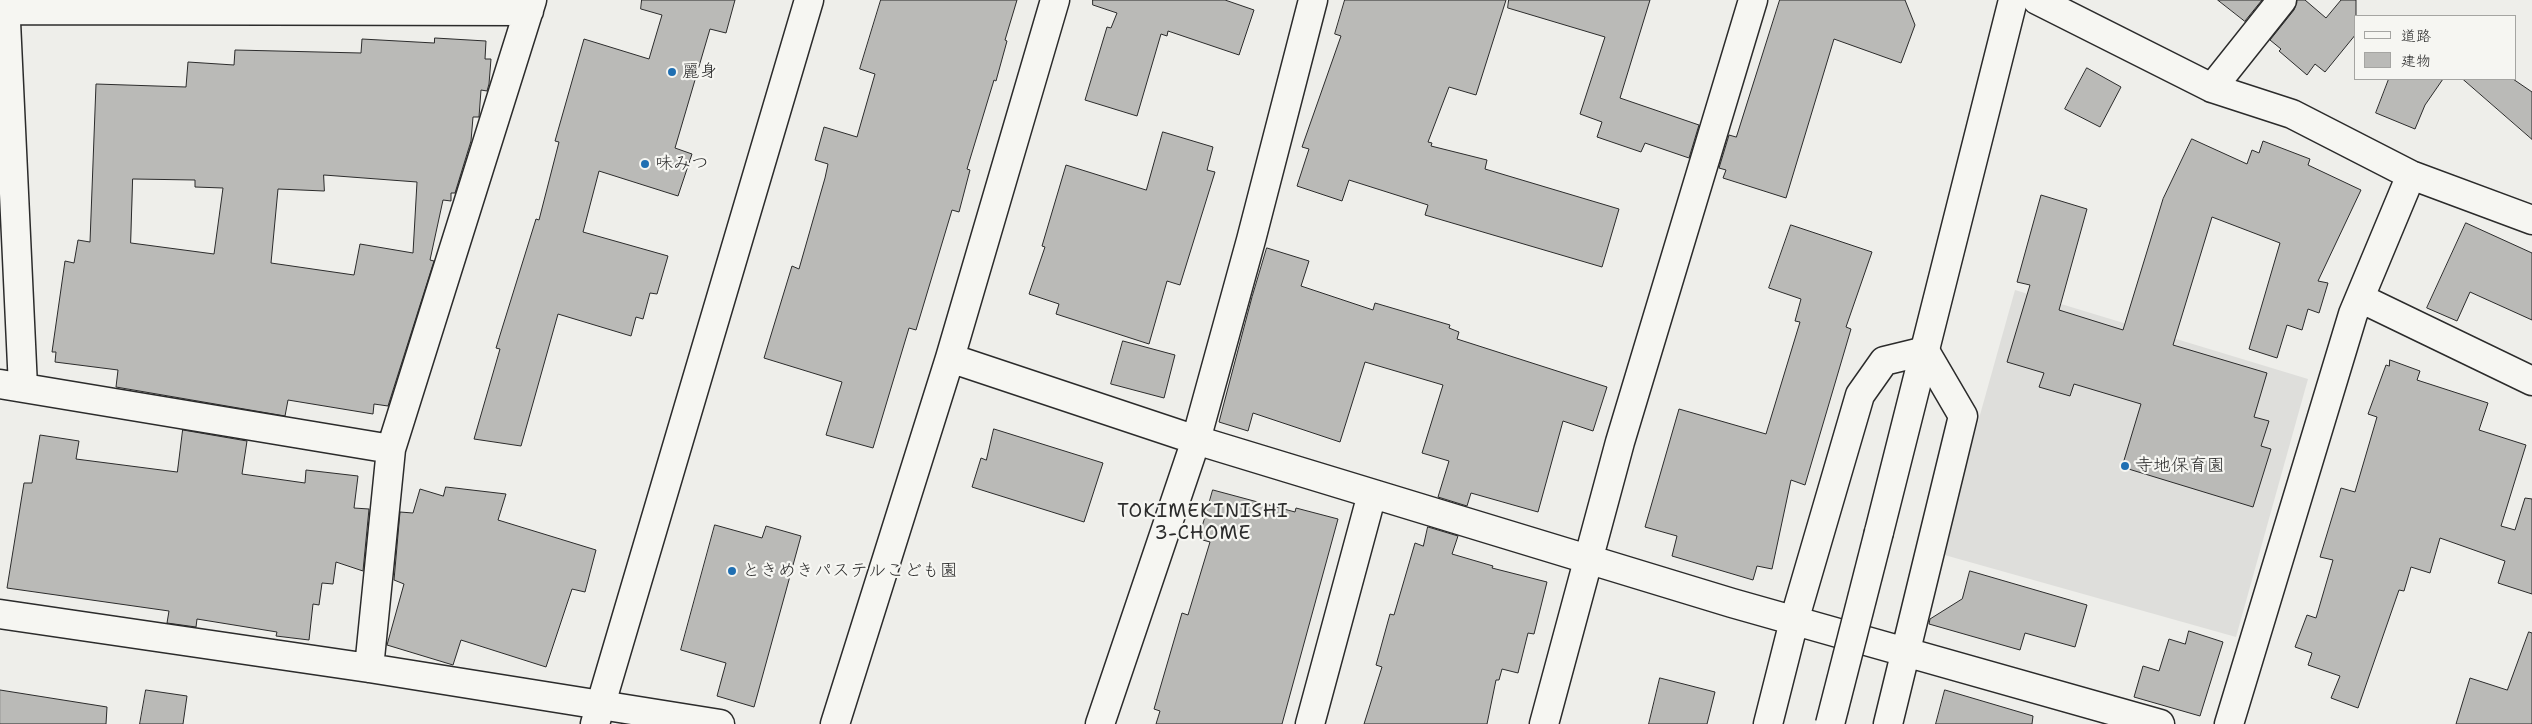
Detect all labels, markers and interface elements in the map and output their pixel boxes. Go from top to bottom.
legend [2354,15,2517,80]
text: 道路 [2401,26,2431,46]
text: 建物 [2401,51,2431,71]
place label: 麗身 [682,61,718,83]
marker: 麗身 [666,66,678,78]
place label: 味みつ [655,153,709,175]
marker: 味みつ [639,158,651,170]
place label: 寺地保育園 [2135,455,2225,477]
marker: 寺地保育園 [2119,460,2131,472]
district label: TOKIMEKINISHI 3-CHOME [1116,501,1290,545]
place label: ときめきパステルこども園 [742,560,958,582]
marker: ときめきパステルこども園 [726,565,738,577]

